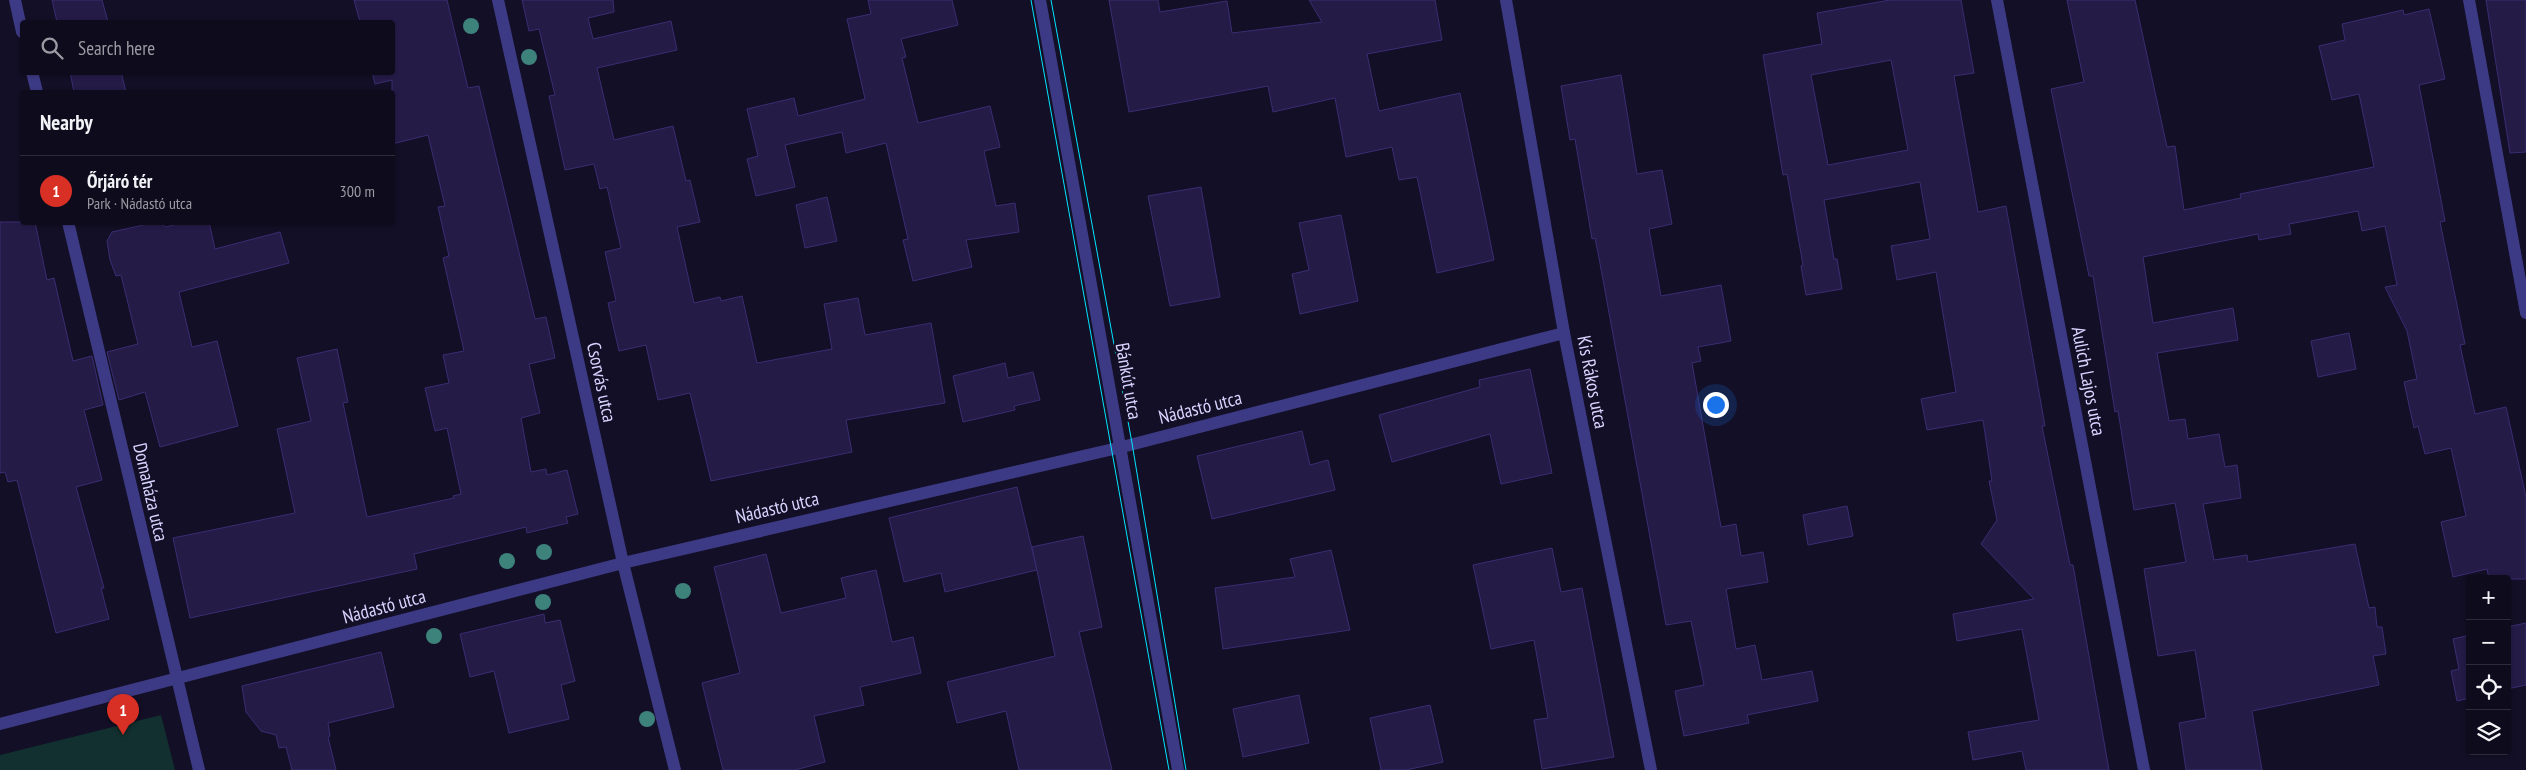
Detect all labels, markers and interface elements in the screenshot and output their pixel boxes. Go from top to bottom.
search box [20,20,395,75]
icon: search [38,34,66,62]
text: Search here [78,36,155,60]
text: Nearby [40,109,93,136]
text: Őrjáró tér [87,169,152,193]
text: 1 [52,181,60,201]
text: 300 m [340,181,375,201]
text: Park · Nádastó utca [87,193,192,213]
street label: Aulich Lajos utca [2067,324,2111,438]
street label: Kis Rákos utca [1572,333,1614,431]
street label: Csorvás utca [582,340,622,424]
street label: Bánkút utca [1110,341,1148,421]
street label: Nádastó utca [1156,385,1244,429]
your location [1703,392,1729,418]
street label: Domaháza utca [128,440,174,544]
street label: Nádastó utca [733,486,821,528]
map controls [2466,575,2511,755]
button: + [2466,575,2511,620]
street label: Nádastó utca [340,583,428,629]
button: − [2466,620,2511,665]
button: locate [2466,665,2511,710]
pin: 1 [107,694,139,735]
button: layers [2466,710,2511,755]

